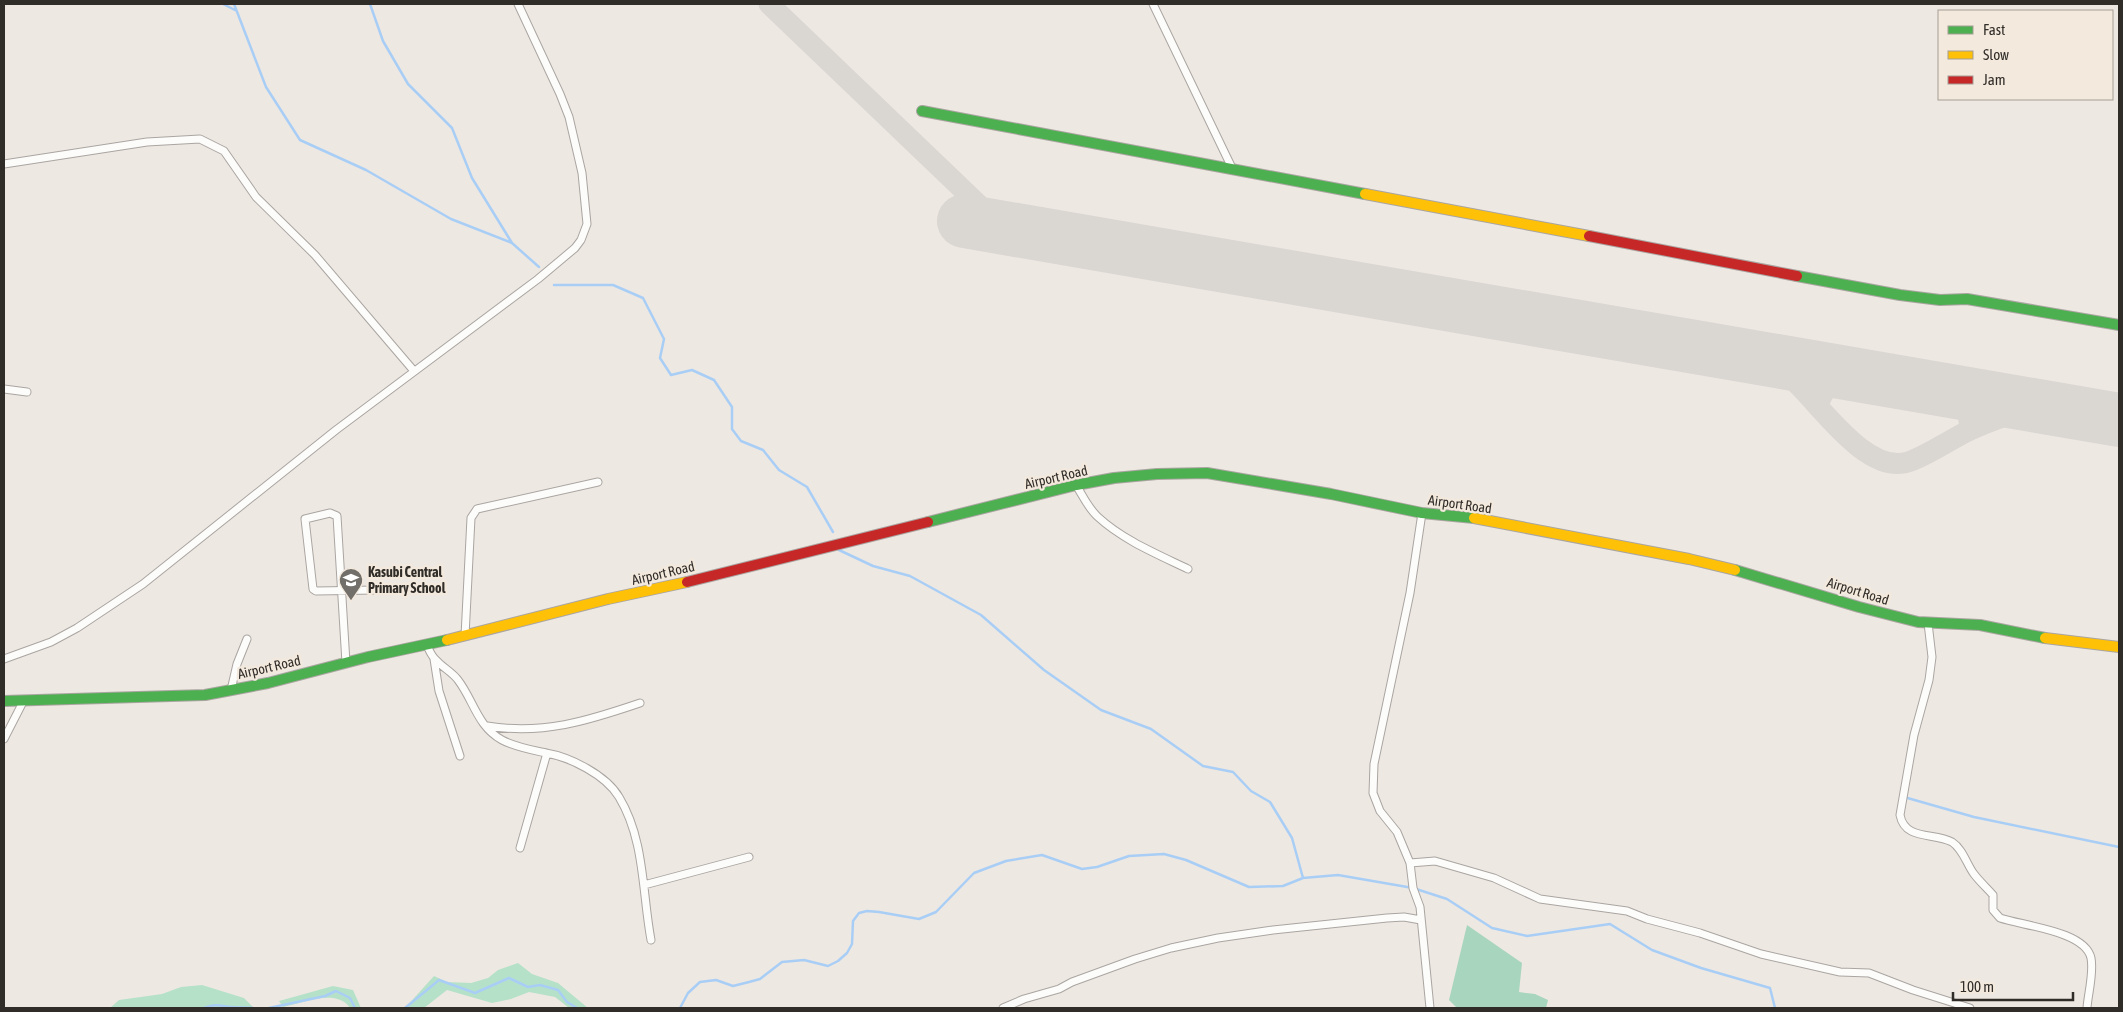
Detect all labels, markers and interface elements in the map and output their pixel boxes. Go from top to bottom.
legend [1938,10,2113,100]
text: Fast [1983,21,2005,38]
text: Slow [1983,46,2009,63]
text: Jam [1983,71,2006,88]
street label: Airport Road [1023,462,1089,492]
street label: Airport Road [1427,492,1493,516]
street label: Airport Road [630,558,696,588]
place label: Kasubi Central Primary School [368,564,446,596]
school or university icon: Kasubi Central Primary School [338,567,364,601]
street label: Airport Road [1825,574,1891,608]
street label: Airport Road [236,652,302,682]
scale bar [1953,970,2073,1002]
text: 100 m [1960,978,1994,995]

